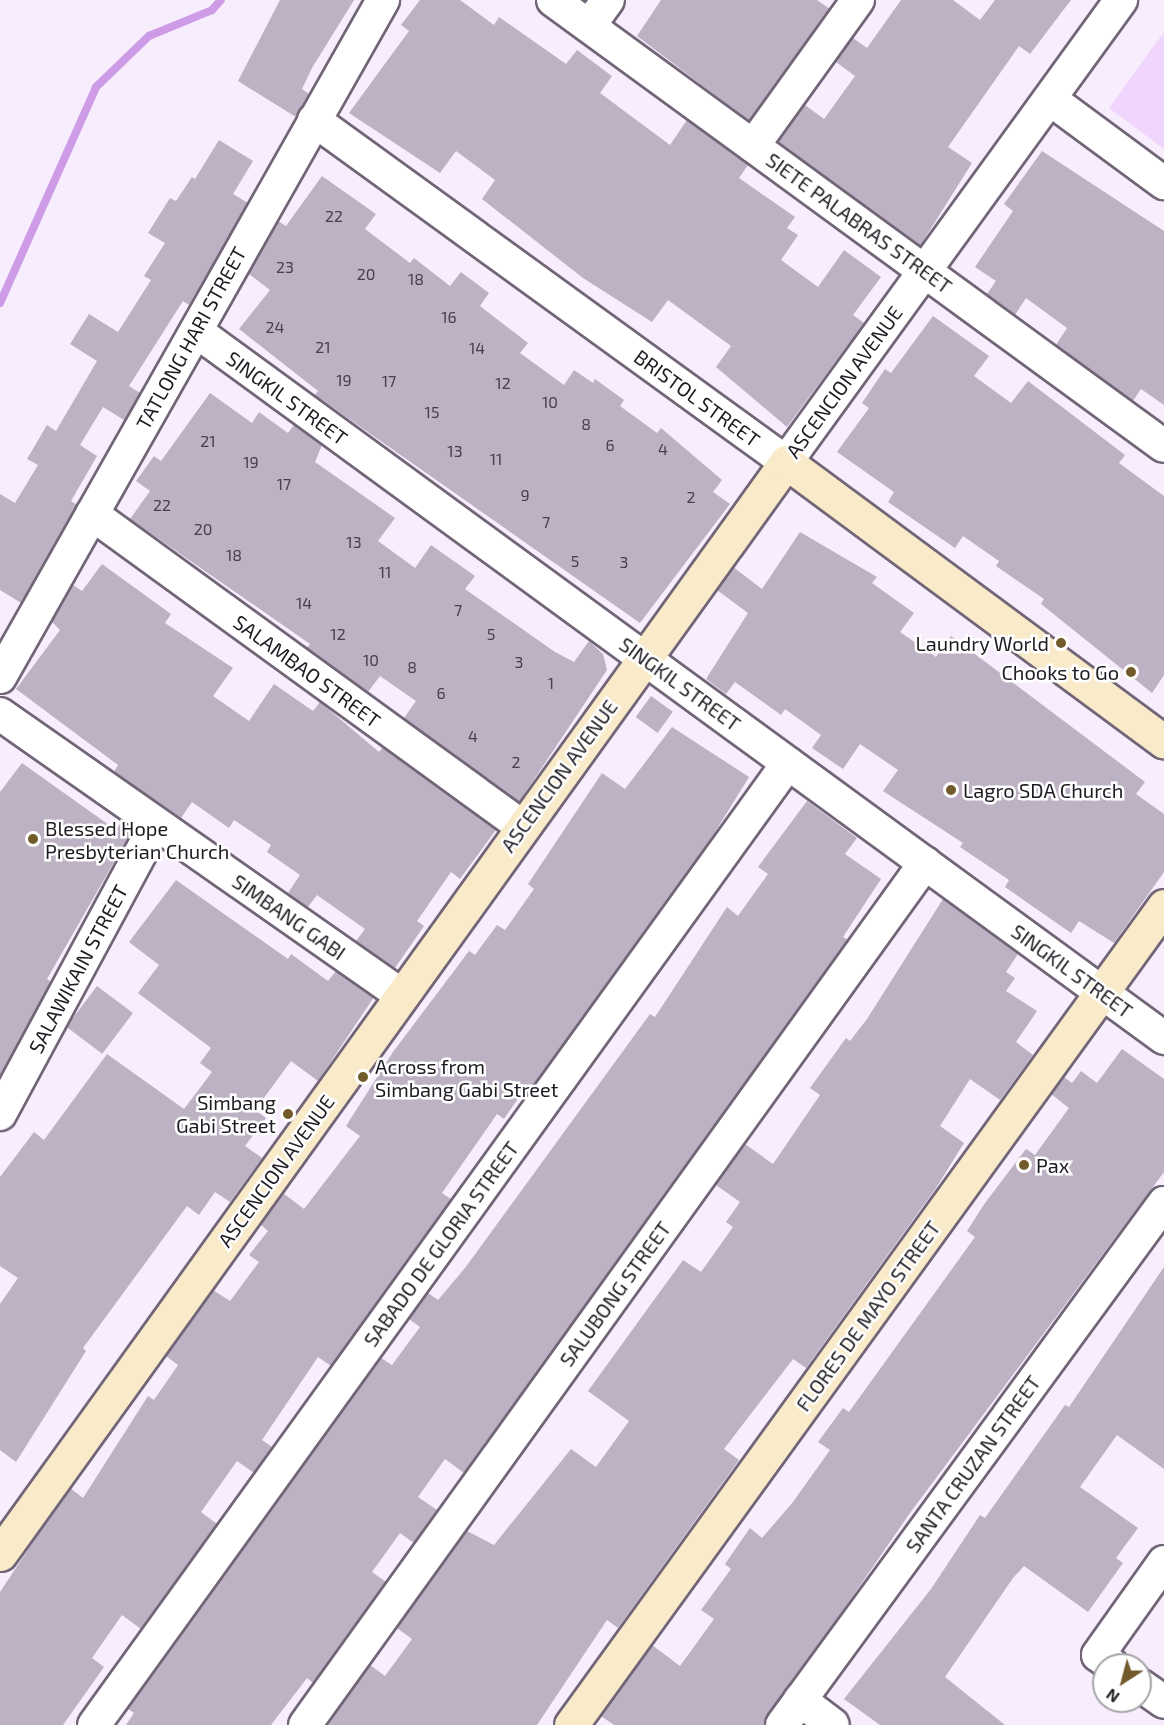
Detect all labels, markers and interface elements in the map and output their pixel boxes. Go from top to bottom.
street label: SIETE PALABRAS STREET [762,148,956,298]
house number: 22 [325,206,343,226]
street label: TATLONG HARI STREET [131,243,251,433]
house number: 23 [276,257,294,277]
house number: 20 [357,264,375,284]
house number: 18 [408,269,424,289]
street label: ASCENCION AVENUE [781,301,907,463]
house number: 16 [441,307,457,327]
house number: 24 [266,317,284,337]
house number: 21 [315,337,331,357]
house number: 14 [469,338,485,358]
street label: BRISTOL STREET [629,344,765,452]
street label: SINGKIL STREET [222,346,352,450]
house number: 19 [336,370,352,390]
house number: 17 [382,371,396,391]
house number: 12 [495,373,511,393]
house number: 10 [542,392,558,412]
house number: 15 [425,402,439,422]
house number: 8 [581,414,591,434]
house number: 21 [200,431,216,451]
house number: 6 [605,435,615,455]
house number: 4 [658,439,668,459]
house number: 13 [447,441,463,461]
house number: 11 [490,449,502,469]
house number: 19 [243,452,259,472]
house number: 17 [277,474,291,494]
house number: 9 [520,485,530,505]
house number: 2 [687,487,695,507]
house number: 22 [153,495,171,515]
house number: 7 [542,512,550,532]
house number: 20 [194,519,212,539]
house number: 13 [346,532,362,552]
house number: 18 [226,545,242,565]
house number: 5 [571,551,579,571]
house number: 3 [620,552,628,572]
house number: 11 [379,562,391,582]
house number: 14 [296,593,312,613]
house number: 7 [454,600,462,620]
street label: SALAMBAO STREET [229,610,385,732]
house number: 12 [330,624,346,644]
house number: 5 [487,624,495,644]
place label: Laundry World [915,631,1049,655]
street label: SINGKIL STREET [615,632,745,736]
marker: Laundry World [1054,636,1068,650]
house number: 10 [363,650,379,670]
house number: 3 [515,652,523,672]
house number: 8 [407,657,417,677]
place label: Chooks to Go [1001,660,1119,684]
marker: Chooks to Go [1124,665,1138,679]
house number: 1 [548,673,554,693]
house number: 6 [436,683,446,703]
street label: ASCENCION AVENUE [496,695,622,857]
house number: 4 [468,726,478,746]
house number: 2 [512,752,520,772]
place label: Lagro SDA Church [963,778,1124,802]
marker: Lagro SDA Church [944,783,958,797]
place label: Blessed Hope Presbyterian Church [45,816,229,863]
marker: Blessed Hope Presbyterian Church [26,832,40,846]
street label: SIMBANG GABI [228,869,350,965]
street label: SALAWIKAIN STREET [23,881,133,1057]
street label: SINGKIL STREET [1007,919,1137,1023]
place label: Across from Simbang Gabi Street [375,1054,558,1101]
marker: Across from Simbang Gabi Street [356,1070,370,1084]
place label: Simbang Gabi Street [176,1090,276,1137]
street label: ASCENCION AVENUE [213,1090,339,1252]
marker: Simbang Gabi Street [281,1107,295,1121]
street label: SABADO DE GLORIA STREET [358,1137,524,1351]
place label: Pax [1036,1153,1069,1177]
marker: Pax [1017,1158,1031,1172]
street label: FLORES DE MAYO STREET [791,1216,945,1416]
street label: SALUBONG STREET [554,1217,676,1371]
street label: SANTA CRUZAN STREET [900,1370,1046,1558]
north arrow [1092,1653,1152,1713]
text: N [1102,1685,1123,1707]

